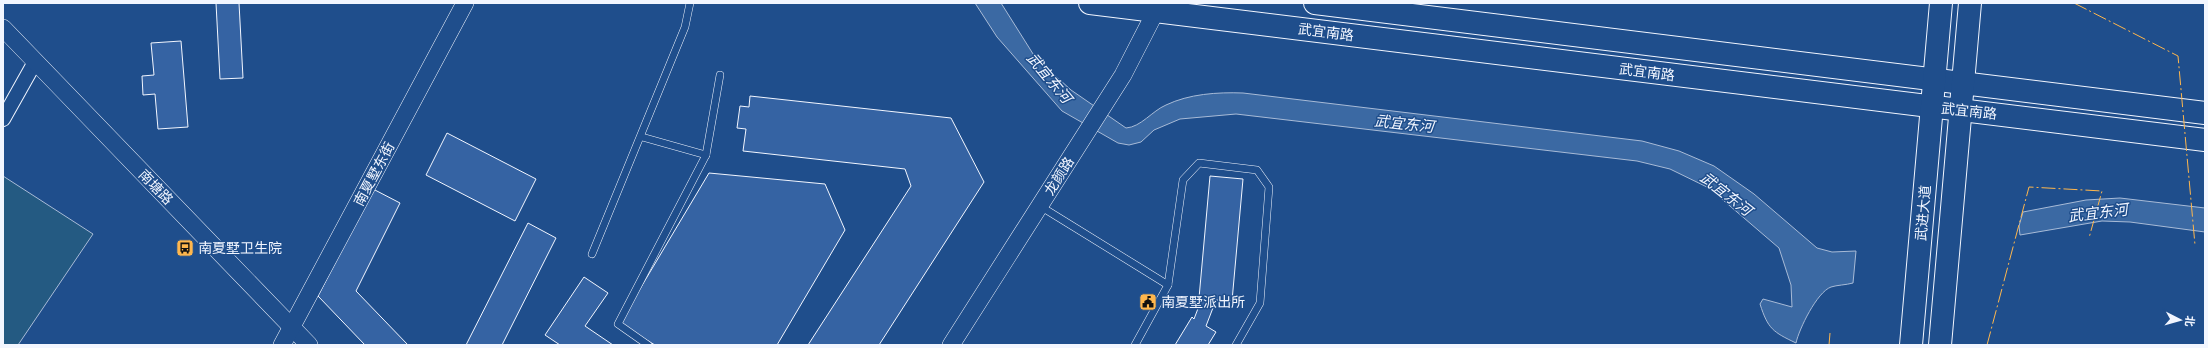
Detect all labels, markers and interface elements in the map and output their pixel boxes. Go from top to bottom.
street label: 武宜南路 [1297,18,1355,45]
water label: 武宜东河 [1021,47,1079,110]
street label: 武宜南路 [1618,58,1676,85]
street label: 武宜南路 [1940,97,1998,124]
water label: 武宜东河 [1373,109,1438,138]
street label: 南夏墅东街 [348,138,399,210]
street label: 龙颜路 [1039,152,1079,199]
street label: 南塘路 [134,164,179,209]
water label: 武宜东河 [1696,166,1759,223]
street label: 武进大道 [1910,184,1935,242]
water label: 武宜东河 [2067,197,2132,228]
place label: 南夏墅卫生院 [198,237,282,258]
bus stop icon: 南夏墅卫生院 [175,238,195,258]
place label: 南夏墅派出所 [1161,291,1245,312]
public building icon: 南夏墅派出所 [1138,292,1158,312]
north arrow [2160,300,2200,340]
text: 北 [2181,315,2198,327]

